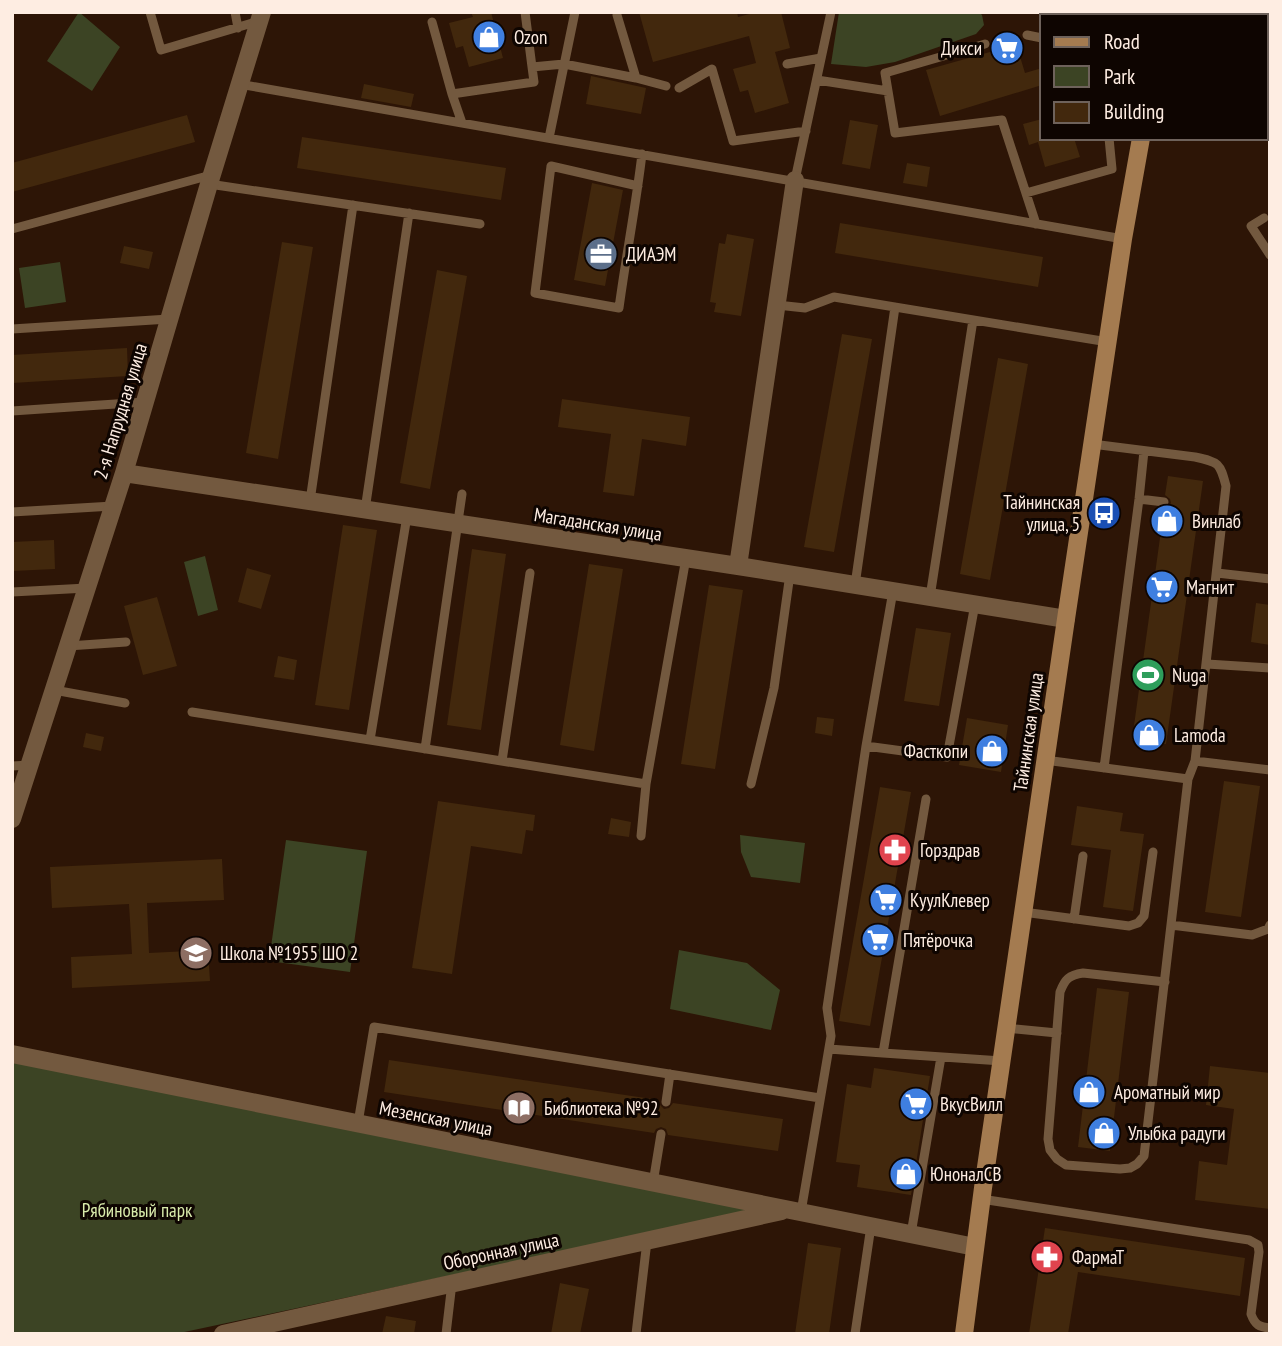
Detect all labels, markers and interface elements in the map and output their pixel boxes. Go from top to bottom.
legend [1040,14,1268,140]
shop icon: Ozon [470,18,508,56]
place label: Ozon [514,25,547,49]
text: Road [1104,28,1140,55]
supermarket icon: Дикси [988,29,1026,67]
place label: Дикси [941,36,982,60]
text: Park [1104,63,1135,90]
text: Building [1104,98,1164,125]
office icon: ДИАЭМ [582,235,620,273]
place label: ДИАЭМ [626,242,676,266]
street label: 2-я Напрудная улица [88,340,152,482]
place label: Тайнинская улица, 5 [1003,490,1080,536]
bus stop icon: Тайнинская улица, 5 [1085,494,1123,532]
street label: Магаданская улица [532,502,664,546]
shop icon: Винлаб [1148,502,1186,540]
place label: Винлаб [1192,509,1241,533]
supermarket icon: Магнит [1143,568,1181,606]
place label: Магнит [1186,575,1235,599]
sports icon: Nuga [1129,656,1167,694]
place label: Nuga [1172,663,1206,687]
street label: Тайнинская улица [1008,671,1048,793]
shop icon: Lamoda [1130,716,1168,754]
place label: Lamoda [1174,723,1226,747]
shop icon: Фасткопи [973,732,1011,770]
place label: Фасткопи [904,739,968,763]
pharmacy icon: Горздрав [876,831,914,869]
place label: Горздрав [920,838,980,862]
supermarket icon: КуулКлевер [867,881,905,919]
place label: КуулКлевер [910,888,990,912]
supermarket icon: Пятёрочка [859,921,897,959]
place label: Пятёрочка [903,928,973,952]
school or university icon: Школа №1955 ШО 2 [177,934,215,972]
place label: Школа №1955 ШО 2 [220,941,358,965]
shop icon: Ароматный мир [1070,1073,1108,1111]
place label: Ароматный мир [1114,1080,1220,1104]
supermarket icon: ВкусВилл [897,1085,935,1123]
library icon: Библиотека №92 [500,1089,538,1127]
place label: ВкусВилл [940,1092,1003,1116]
street label: Мезенская улица [377,1095,495,1141]
place label: Библиотека №92 [544,1096,659,1120]
shop icon: Улыбка радуги [1085,1114,1123,1152]
place label: Улыбка радуги [1128,1121,1226,1145]
shop icon: ЮноналСВ [887,1155,925,1193]
place label: ЮноналСВ [930,1162,1001,1186]
park label: Рябиновый парк [82,1198,193,1222]
street label: Оборонная улица [441,1227,561,1275]
pharmacy icon: ФармаТ [1028,1238,1066,1276]
place label: ФармаТ [1072,1245,1125,1269]

